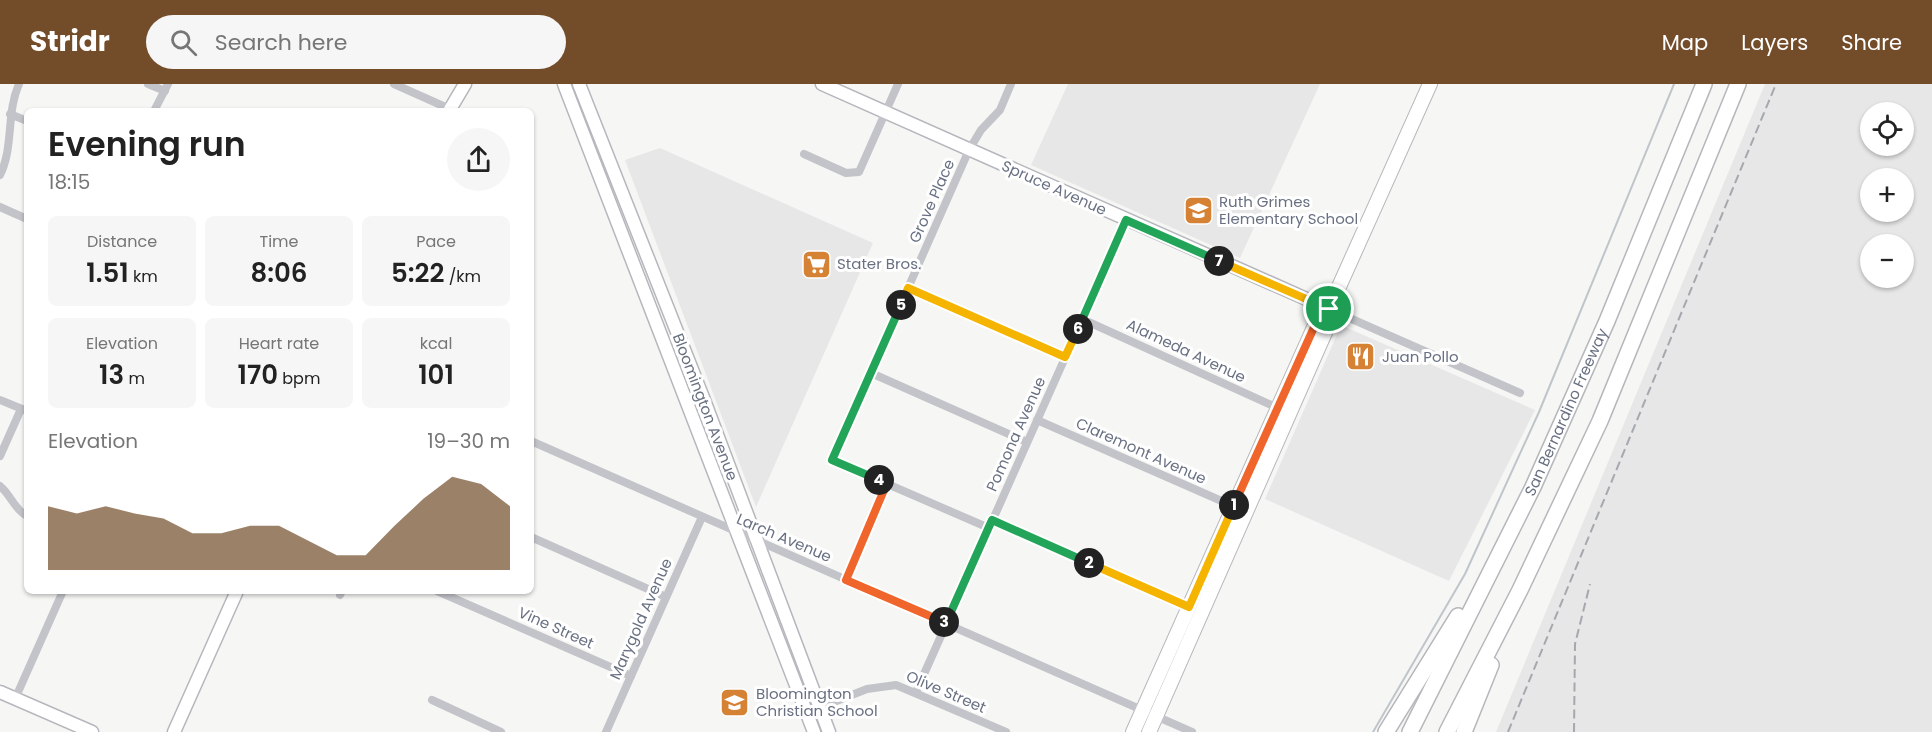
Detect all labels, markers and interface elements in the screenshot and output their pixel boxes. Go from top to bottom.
search box [146,15,566,69]
text: Stridr [30,22,110,61]
icon: search [167,26,200,59]
text: Search here [215,27,347,58]
text: Map [1662,28,1708,57]
text: Layers [1741,28,1808,57]
text: Share [1841,28,1902,57]
map controls [1860,102,1914,288]
button: locate [1860,102,1914,156]
text: Evening run [48,121,246,168]
button: share [447,128,510,191]
street label: Spruce Avenue [998,155,1110,220]
street label: Grove Place [904,156,959,246]
text: 18:15 [48,168,90,196]
button: + [1860,168,1914,222]
place label: Ruth Grimes Elementary School [1219,191,1358,229]
school or university icon: Ruth Grimes Elementary School [1182,195,1214,227]
text: Distance [87,230,157,253]
text: Time [260,230,299,253]
text: Pace [416,230,456,253]
button: − [1860,234,1914,288]
pin: 7 [1204,246,1234,276]
supermarket icon: Stater Bros. [800,248,832,280]
text: 7 [1215,249,1223,272]
place label: Stater Bros. [837,253,921,274]
text: 1.51 [86,255,129,291]
text: 8:06 [251,255,308,291]
text: 5:22 [391,255,444,291]
text: km [129,265,158,288]
text: /km [444,265,481,288]
pin [1303,283,1354,334]
pin: 5 [886,290,916,320]
icon: arrive [1312,292,1345,325]
text: 5 [896,293,906,316]
pin: 6 [1063,314,1093,344]
street label: Alameda Avenue [1123,314,1249,387]
text: 6 [1073,317,1083,340]
street label: San Bernardino Freeway [1519,324,1613,500]
street label: Bloomington Avenue [668,330,743,483]
text: Elevation [86,332,158,355]
text: Heart rate [239,332,319,355]
text: kcal [420,332,452,355]
restaurant icon: Juan Pollo [1345,341,1377,373]
place label: Juan Pollo [1382,346,1459,367]
text: 13 [99,357,124,393]
text: 170 [238,357,278,393]
text: 101 [418,357,454,393]
text: m [124,367,145,390]
text: bpm [278,367,320,390]
street label: Pomona Avenue [981,373,1050,494]
street label: Claremont Avenue [1073,412,1210,489]
text: Elevation [48,427,138,455]
text: 19–30 m [427,427,510,455]
pin: 4 [864,465,894,495]
text: 4 [874,468,884,491]
pin: 1 [1219,490,1249,520]
text: 1 [1231,493,1237,516]
street label: Larch Avenue [733,508,835,567]
pin: 2 [1074,548,1104,578]
text: 2 [1084,551,1094,574]
street label: Marygold Avenue [604,555,677,683]
street label: Vine Street [515,602,597,654]
pin: 3 [929,607,959,637]
text: 3 [939,610,949,633]
street label: Olive Street [903,665,989,718]
place label: Bloomington Christian School [756,683,878,721]
school or university icon: Bloomington Christian School [719,687,751,719]

